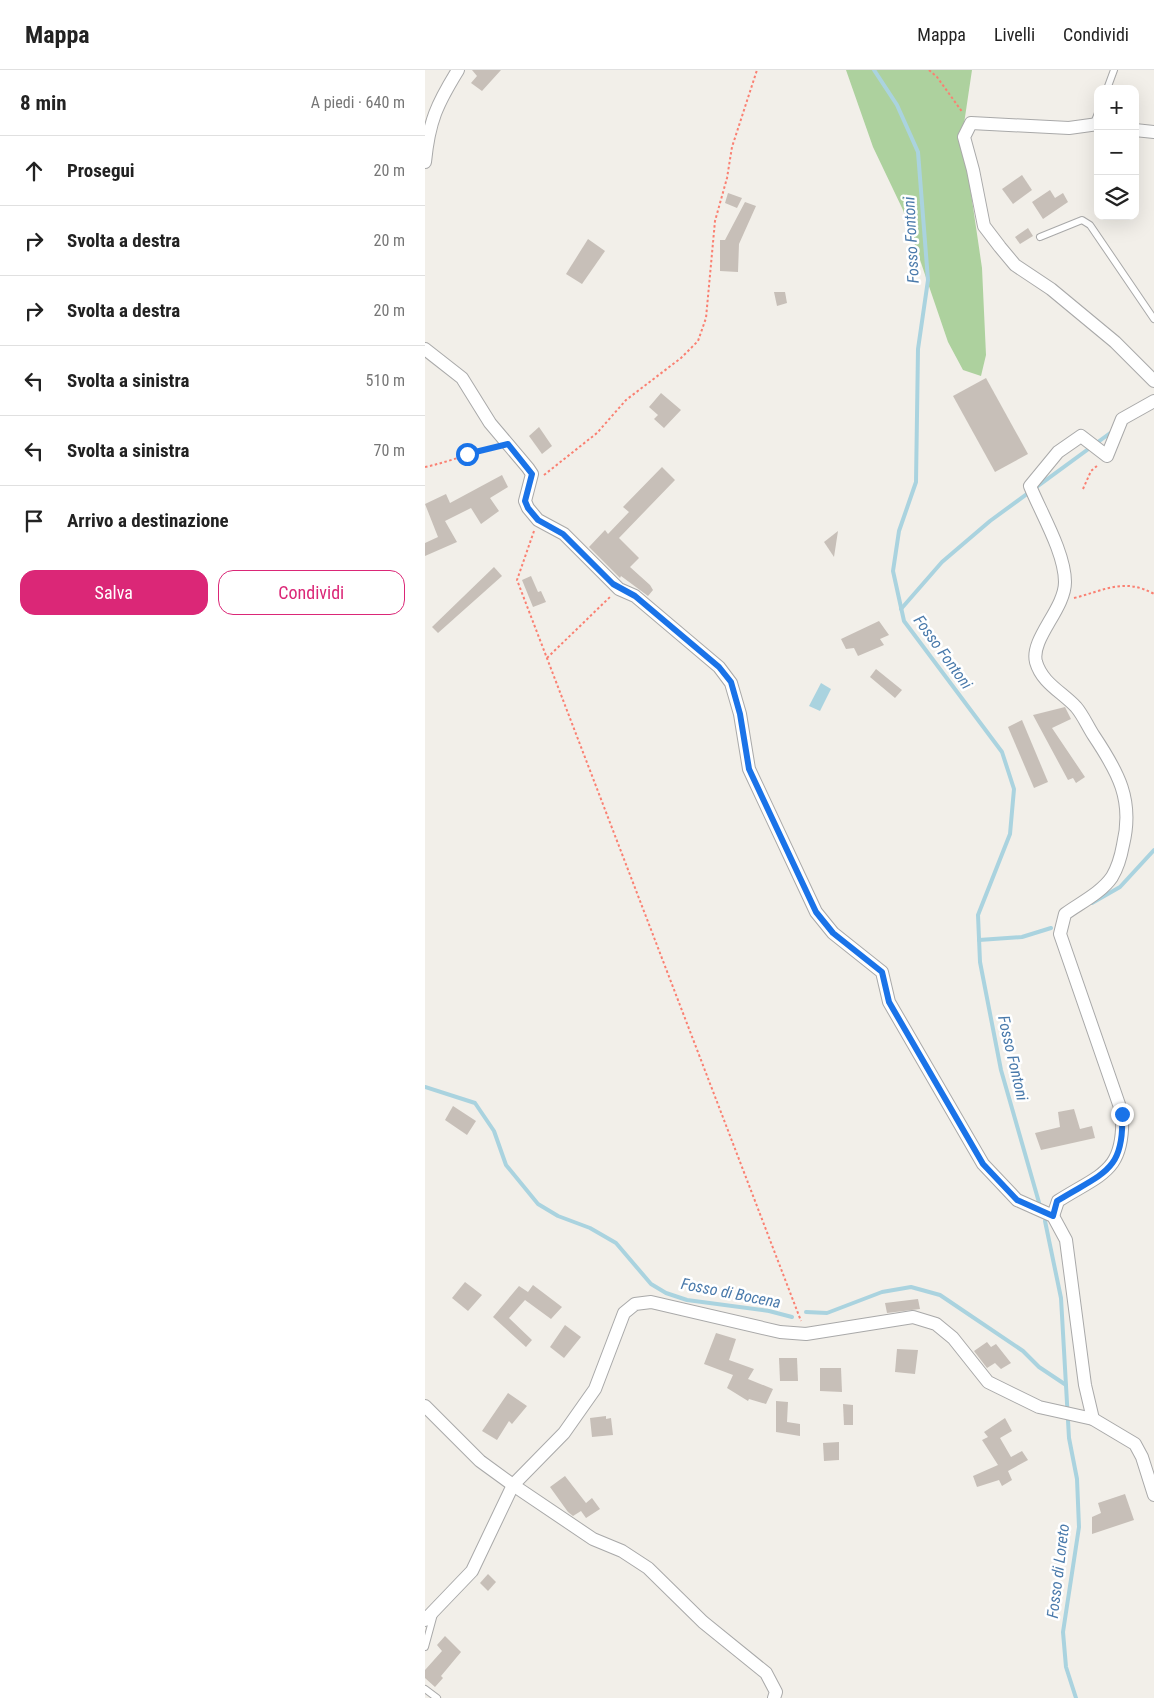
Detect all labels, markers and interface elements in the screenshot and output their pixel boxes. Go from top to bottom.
text: Mappa [25,21,90,49]
text: Mappa [917,24,966,45]
text: Livelli [994,24,1035,45]
text: Condividi [1063,24,1129,45]
map controls [1094,85,1139,220]
button: + [1094,85,1139,130]
text: 8 min [20,91,67,115]
text: A piedi · 640 m [311,93,405,112]
button: − [1094,130,1139,175]
icon: ahead [20,157,48,185]
text: Prosegui [67,159,135,182]
text: 20 m [373,161,405,180]
button: layers [1094,175,1139,220]
water label: Fosso Fontoni [899,196,923,284]
icon: right [20,227,48,255]
text: Svolta a destra [67,229,180,252]
text: 20 m [373,231,405,250]
icon: right [20,297,48,325]
text: Svolta a destra [67,299,180,322]
text: 20 m [373,301,405,320]
icon: left [20,367,48,395]
text: Svolta a sinistra [67,369,189,392]
text: 510 m [366,371,405,390]
icon: left [20,437,48,465]
text: Svolta a sinistra [67,439,189,462]
text: 70 m [373,441,405,460]
route start [456,443,479,466]
icon: arrive [20,507,48,535]
text: Arrivo a destinazione [67,509,229,532]
button: Salva [20,570,208,615]
button: Condividi [218,570,405,615]
water label: Fosso Fontoni [910,611,976,693]
water label: Fosso Fontoni [994,1014,1032,1103]
route end [1111,1103,1134,1126]
water label: Fosso di Bocena [680,1274,782,1312]
water label: Fosso di Loreto [1043,1523,1073,1619]

